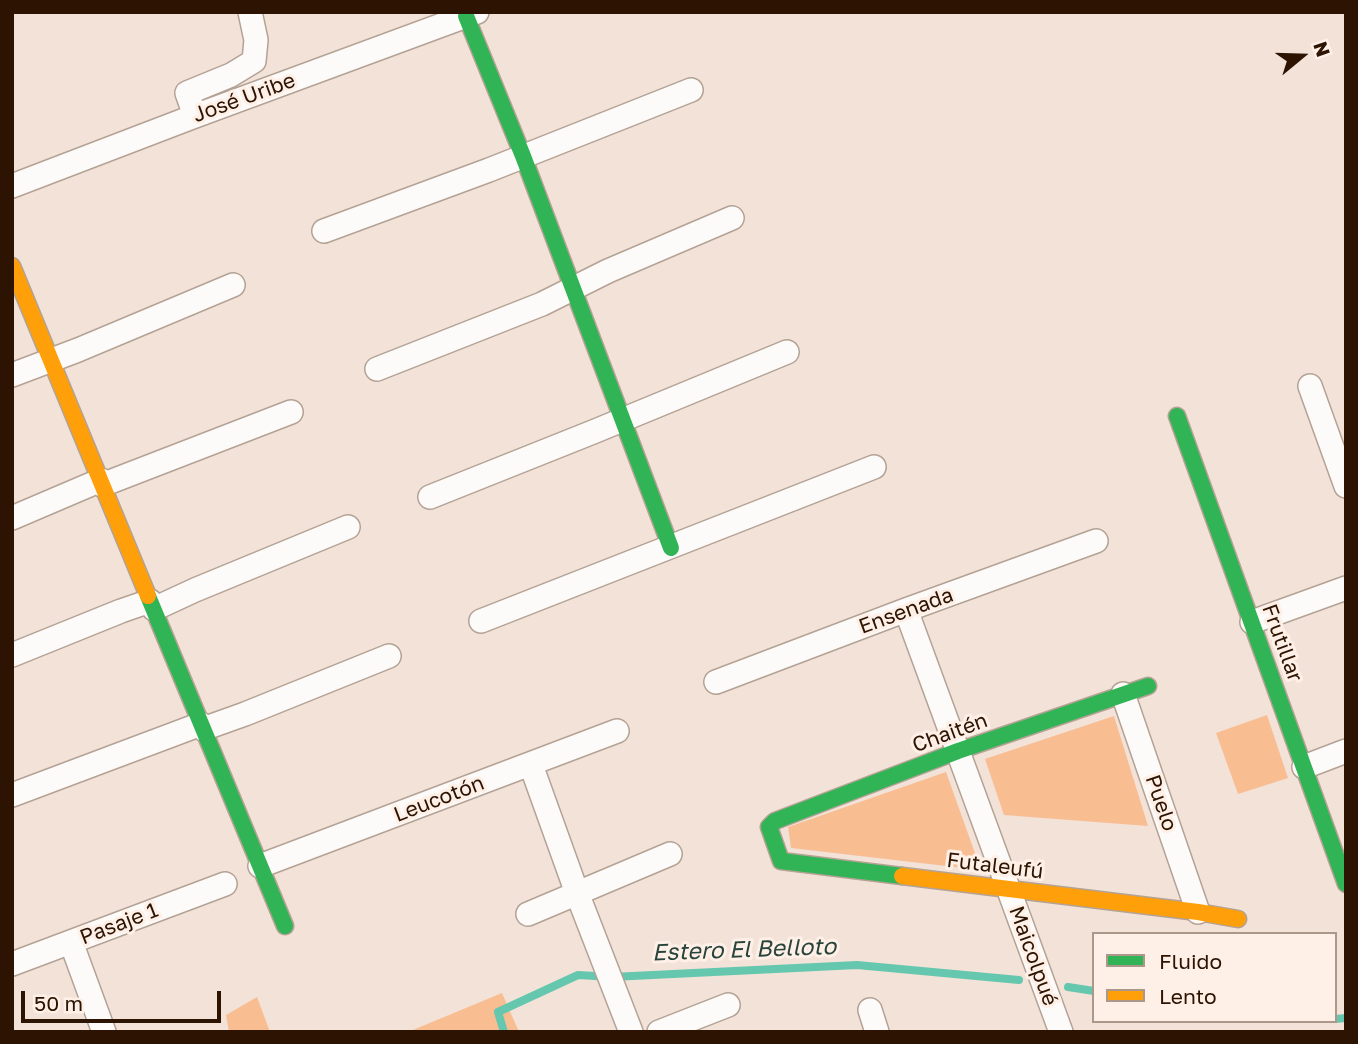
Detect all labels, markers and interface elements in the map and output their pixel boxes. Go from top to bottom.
north arrow [1267,21,1337,91]
text: N [1309,38,1336,60]
street label: José Uribe [189,68,299,128]
street label: Ensenada [855,582,957,640]
street label: Frutillar [1256,601,1308,685]
street label: Chaitén [909,708,991,758]
street label: Leucotón [390,770,488,828]
street label: Puelo [1140,772,1182,834]
street label: Futaleufú [945,848,1045,884]
street label: Pasaje 1 [76,898,162,950]
street label: Maicolpué [1003,903,1063,1009]
legend [1092,932,1337,1023]
water label: Estero El Belloto [651,933,837,967]
text: Fluido [1159,948,1222,974]
scale bar [24,978,224,1022]
text: Lento [1159,983,1217,1009]
text: 50 m [34,990,83,1016]

